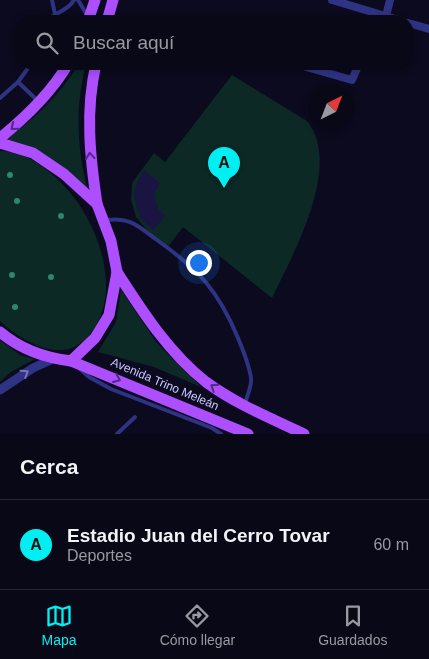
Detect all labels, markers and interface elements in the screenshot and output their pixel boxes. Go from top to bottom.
search box [15,15,414,70]
icon: search [33,29,61,57]
text: Buscar aquí [73,32,174,53]
north arrow [309,85,354,130]
one-way arrow [11,121,20,130]
pin: A [208,147,240,188]
one-way arrow [85,152,96,160]
your location [186,250,212,276]
street label: Avenida Trino Meleán [109,355,221,413]
one-way arrow [20,369,29,379]
one-way arrow [112,372,121,383]
one-way arrow [211,384,220,393]
text: Cerca [20,455,78,478]
text: Estadio Juan del Cerro Tovar [67,525,330,546]
text: A [30,536,42,553]
text: 60 m [373,536,409,553]
text: Deportes [67,547,132,564]
tab: Mapa [42,602,77,648]
tab: Cómo llegar [160,602,235,648]
tab: Guardados [318,602,387,648]

